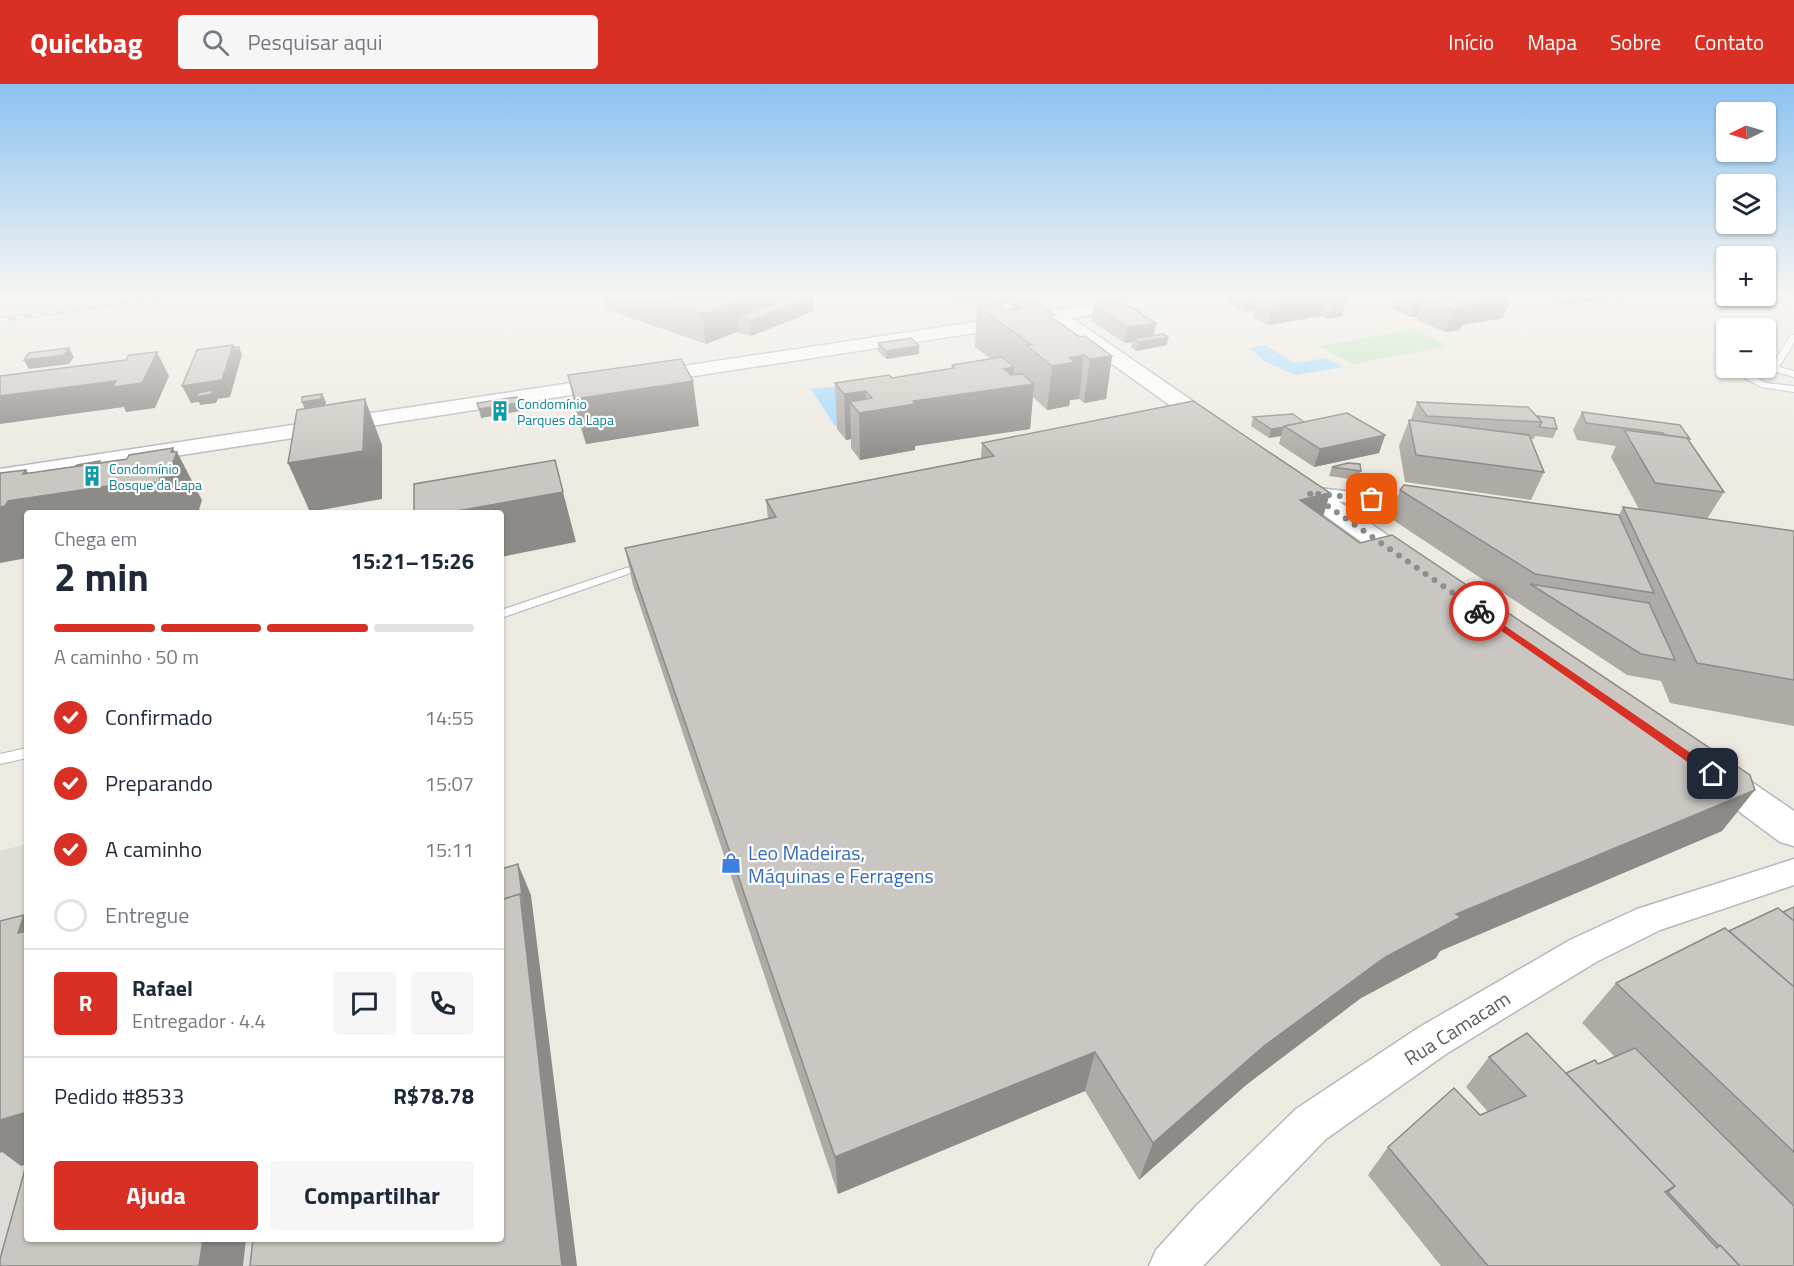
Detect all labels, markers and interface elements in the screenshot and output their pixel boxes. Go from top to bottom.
search box [178,15,598,69]
text: Quickbag [30,21,142,64]
text: Pesquisar aqui [247,25,383,59]
icon: search [199,26,232,59]
text: Início [1448,26,1494,58]
text: Mapa [1527,26,1577,58]
text: Sobre [1610,26,1661,58]
text: Contato [1694,26,1764,58]
north arrow [1716,102,1776,162]
map controls [1716,102,1776,378]
button: layers [1716,174,1776,234]
button: + [1716,246,1776,306]
button: − [1716,318,1776,378]
place label: Condomínio Parques da Lapa [517,393,614,430]
building icon: Condomínio Parques da Lapa [488,399,512,423]
place label: Condomínio Bosque da Lapa [109,458,202,495]
building icon: Condomínio Bosque da Lapa [80,464,104,488]
pin [1346,473,1397,524]
icon: bag [1355,482,1388,515]
text: Chega em [54,523,137,554]
text: 15:21–15:26 [351,544,474,578]
text: 2 min [54,547,149,606]
courier [1449,581,1509,641]
icon: bike [1463,595,1496,628]
text: A caminho · 50 m [54,641,199,672]
text: Confirmado [105,700,213,734]
icon: check [54,701,87,734]
text: 14:55 [425,702,474,733]
pin [1687,748,1738,799]
icon: home [1696,757,1729,790]
text: Preparando [105,766,213,800]
icon: check [54,767,87,800]
text: 15:07 [425,768,474,799]
text: A caminho [105,832,202,866]
icon: check [54,833,87,866]
text: 15:11 [425,834,474,865]
place label: Leo Madeiras, Máquinas e Ferragens [748,837,934,891]
shop icon: Leo Madeiras, Máquinas e Ferragens [719,851,743,875]
text: Entregue [105,898,189,932]
text: Rafael [132,971,193,1005]
button: chat [333,972,396,1035]
button: phone [411,972,474,1035]
street label: Rua Camacam [1398,983,1516,1073]
text: R [79,986,92,1020]
text: Entregador · 4.4 [132,1005,266,1036]
text: Pedido #8533 [54,1079,184,1113]
text: R$78.78 [393,1079,474,1113]
button: Ajuda [54,1161,258,1230]
button: Compartilhar [270,1161,474,1230]

